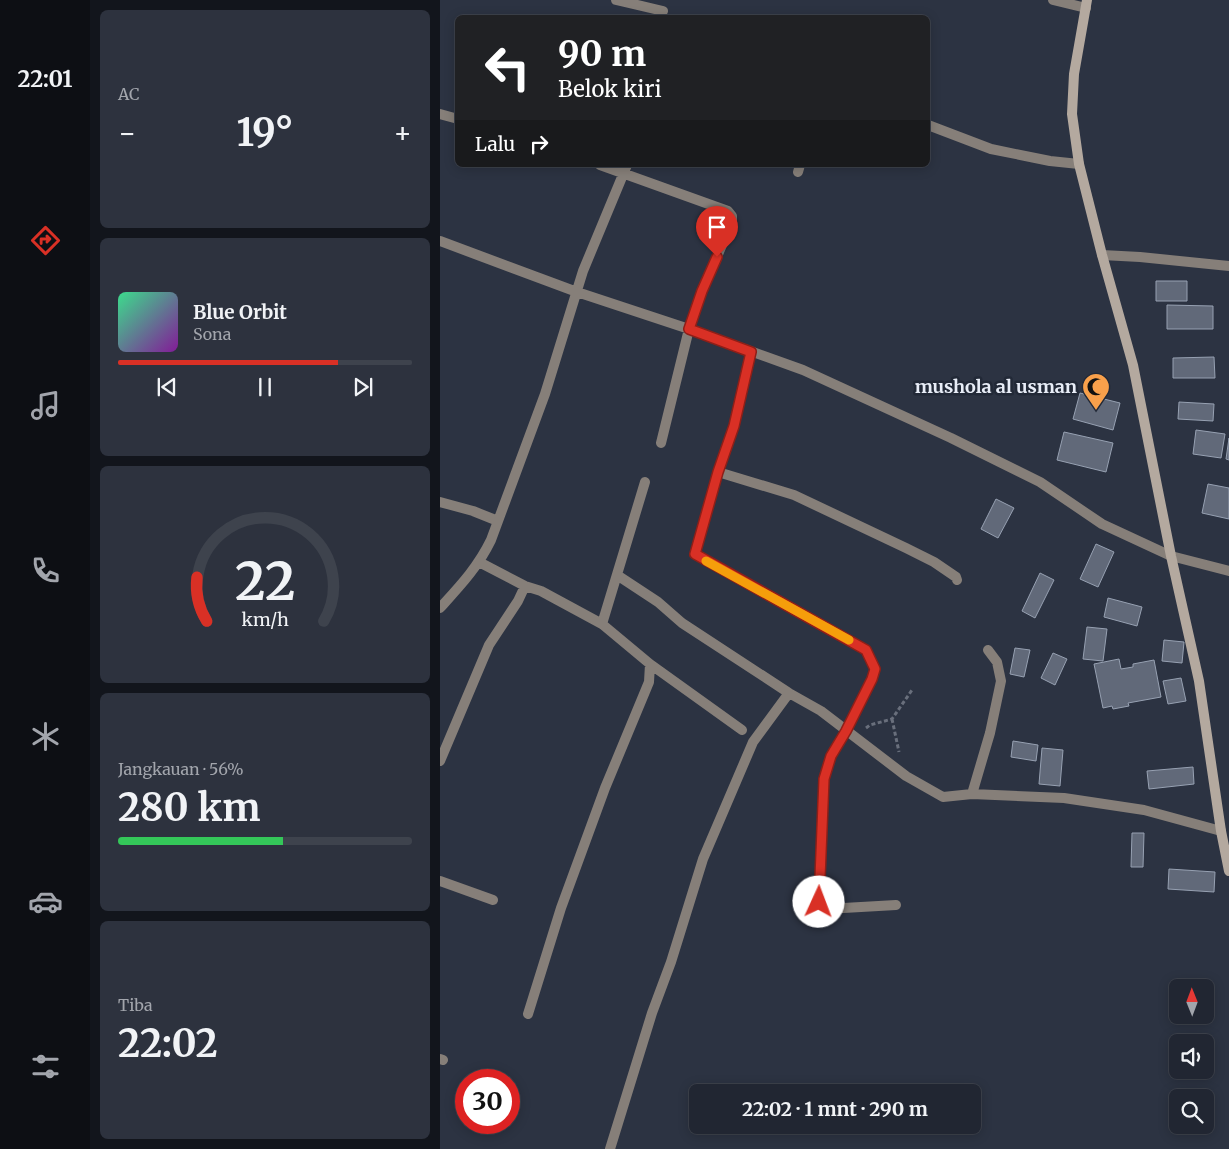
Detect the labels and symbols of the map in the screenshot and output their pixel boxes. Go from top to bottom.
pin [696,206,738,257]
mosque icon: mushola al usman [1081,372,1111,411]
place label: mushola al usman [915,375,1077,398]
position arrow [792,875,844,927]
north arrow [1169,979,1214,1024]
speed limit sign: 30 [455,1069,520,1134]

